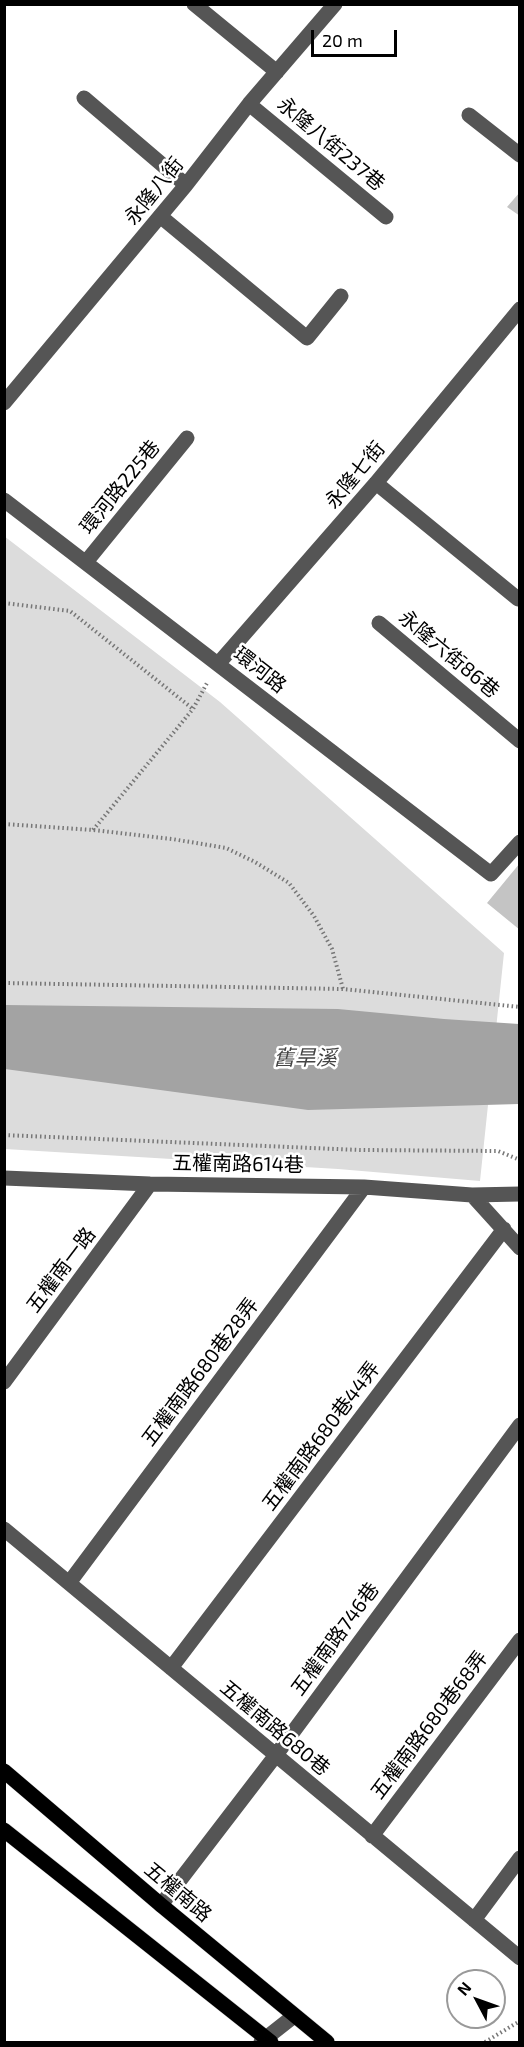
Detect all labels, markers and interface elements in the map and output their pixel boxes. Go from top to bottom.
scale bar [314,18,400,56]
text: 20 m [322,29,363,51]
street label: 永隆八街237巷 [272,92,390,196]
street label: 永隆八街 [120,152,188,230]
street label: 環河路225巷 [75,435,165,539]
street label: 永隆七街 [320,437,390,513]
street label: 永隆六街86巷 [394,605,504,703]
street label: 環河路 [229,642,291,698]
water label: 舊旱溪 [274,1045,336,1071]
street label: 五權南路614巷 [172,1151,304,1177]
street label: 五權南一路 [21,1223,101,1317]
street label: 五權南路680巷28弄 [137,1293,263,1451]
street label: 五權南路680巷44弄 [257,1357,385,1515]
street label: 五權南路746巷 [286,1578,384,1700]
street label: 五權南路680巷68弄 [365,1646,493,1804]
street label: 五權南路680巷 [215,1675,335,1781]
street label: 五權南路 [140,1857,216,1927]
north arrow [446,1969,506,2029]
text: N [453,1978,475,1999]

